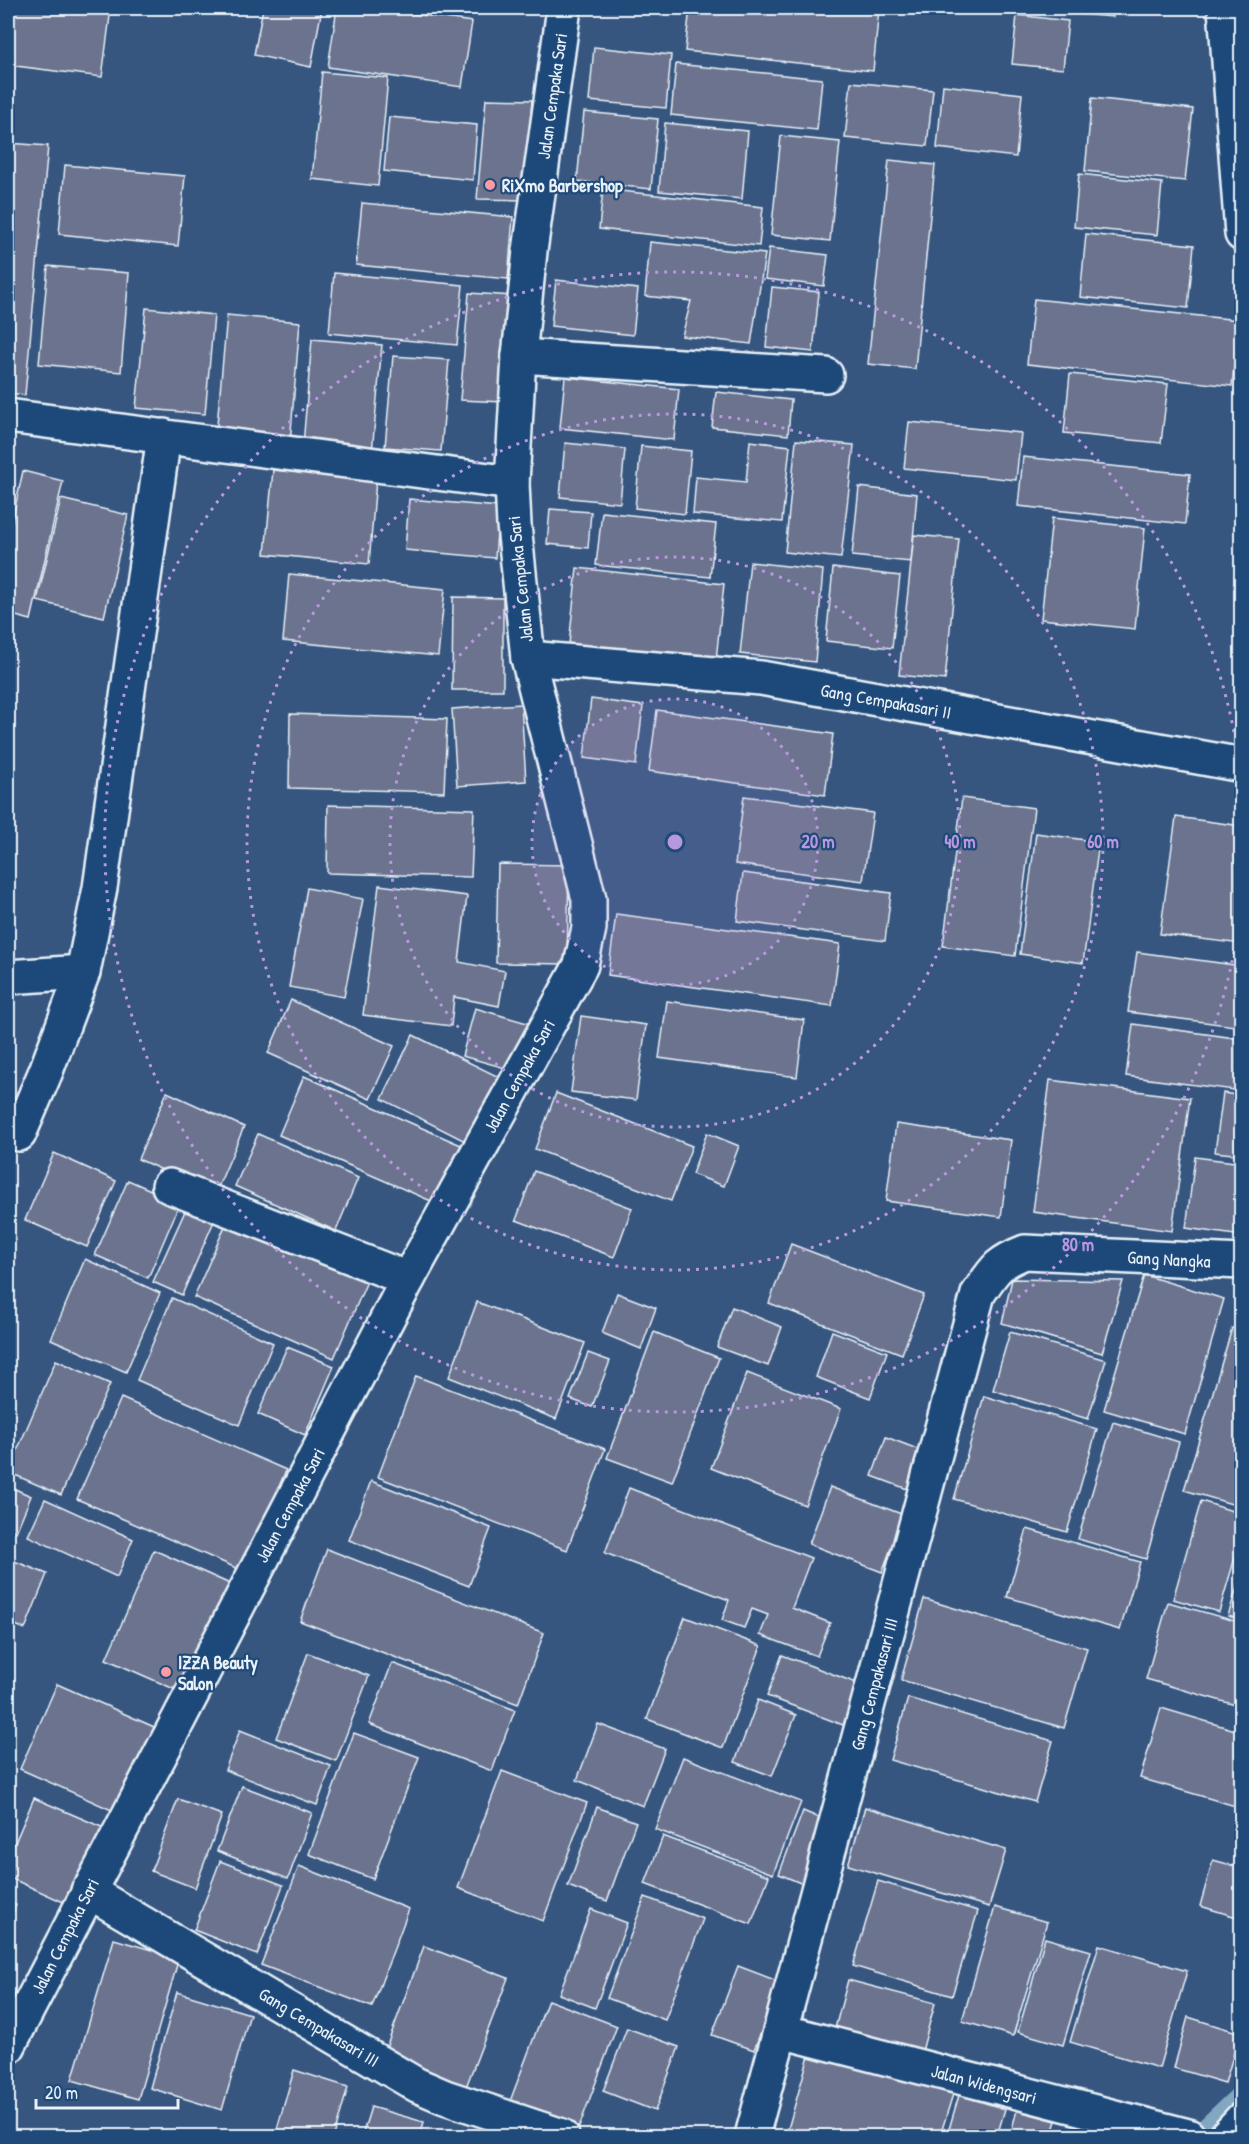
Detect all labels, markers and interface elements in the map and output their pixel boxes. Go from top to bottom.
street label: Jalan Cempaka Sari [531,31,573,161]
place label: RiXmo Barbershop [502,173,623,199]
marker: RiXmo Barbershop [483,178,497,192]
street label: Jalan Cempaka Sari [501,515,539,643]
street label: Gang Cempakasari II [819,677,953,725]
text: 20 m [802,829,834,854]
text: 40 m [944,829,976,854]
text: 60 m [1087,829,1119,854]
centre of rings [665,832,685,852]
street label: Jalan Cempaka Sari [477,1014,561,1138]
text: 80 m [1062,1232,1094,1257]
street label: Gang Nangka [1127,1244,1211,1274]
street label: Jalan Cempaka Sari [249,1443,331,1567]
street label: Gang Cempakasari III [844,1615,904,1753]
place label: IZZA Beauty Salon [178,1650,258,1696]
marker: IZZA Beauty Salon [159,1665,173,1679]
street label: Jalan Cempaka Sari [25,1874,105,1998]
street label: Gang Cempakasari III [254,1981,384,2073]
street label: Jalan Widengsari [928,2058,1040,2110]
scale bar [36,2072,178,2110]
text: 20 m [45,2080,78,2105]

